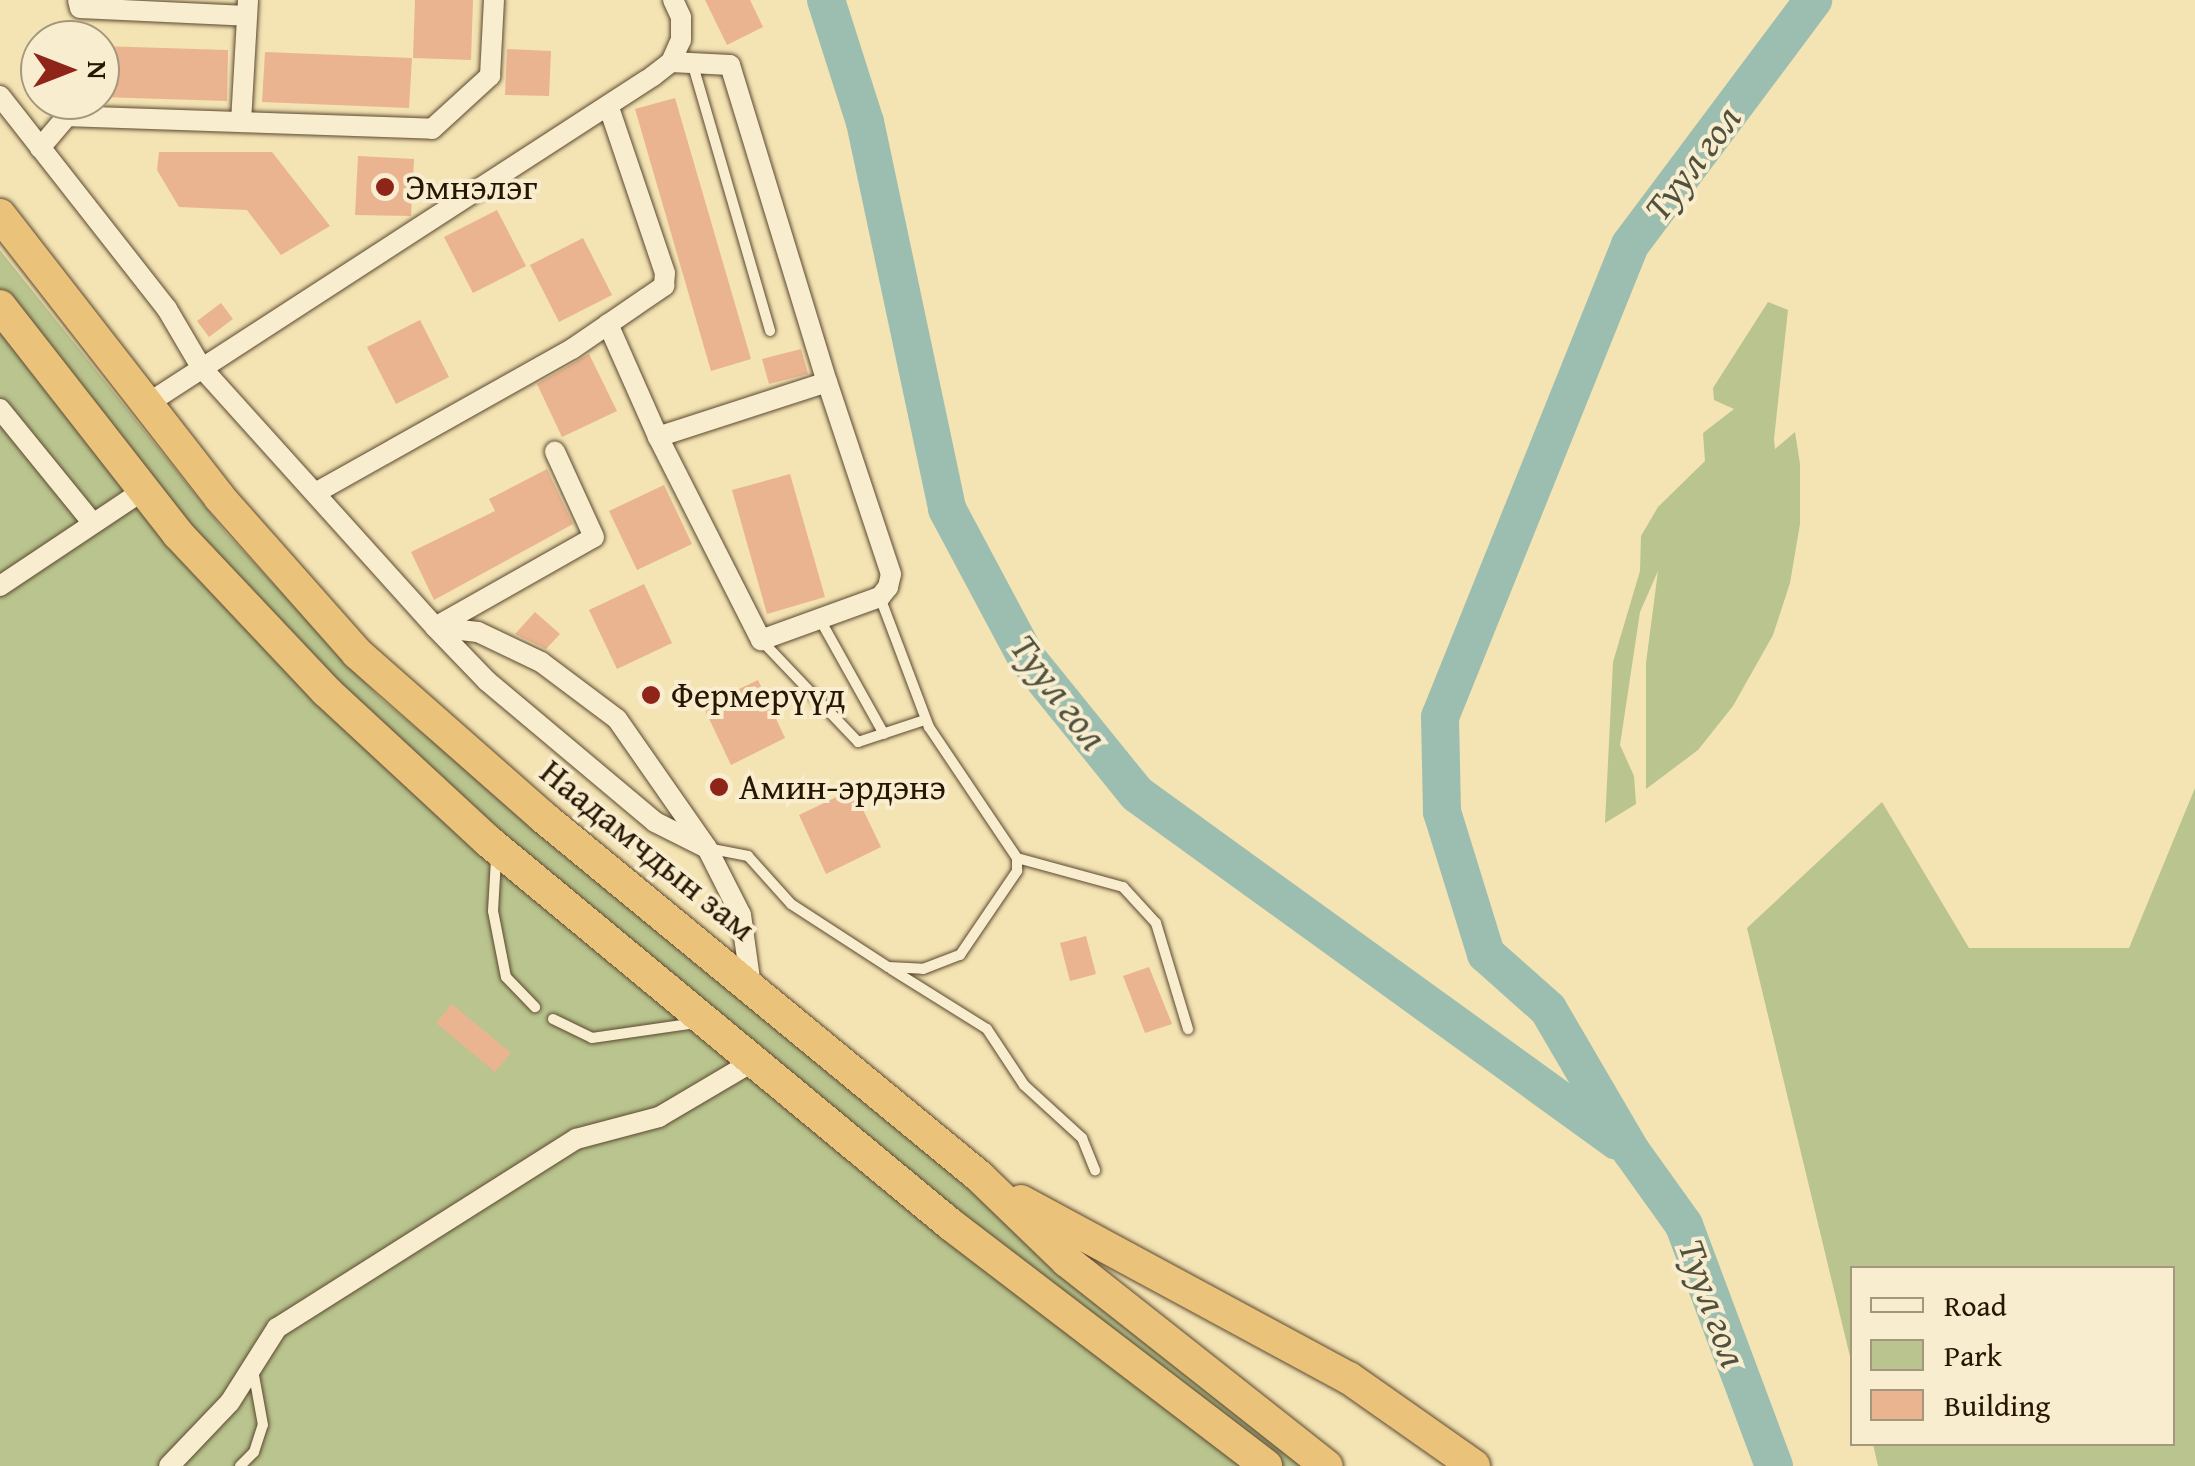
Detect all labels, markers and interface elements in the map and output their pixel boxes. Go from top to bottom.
north arrow [20,20,120,120]
text: N [78,61,119,79]
water label: Туул гол [1634,96,1750,230]
place label: Эмнэлэг [405,166,537,208]
marker: Эмнэлэг [374,176,396,198]
water label: Туул гол [1001,625,1117,759]
place label: Фермерүүд [671,674,845,716]
marker: Фермерүүд [640,684,662,706]
street label: Наадамчдын зам [532,750,764,950]
place label: Амин-эрдэнэ [739,766,946,808]
marker: Амин-эрдэнэ [708,776,730,798]
water label: Туул гол [1669,1233,1757,1373]
legend [1850,1266,2175,1446]
text: Road [1944,1283,2007,1327]
text: Park [1944,1333,2002,1377]
text: Building [1944,1383,2050,1427]

